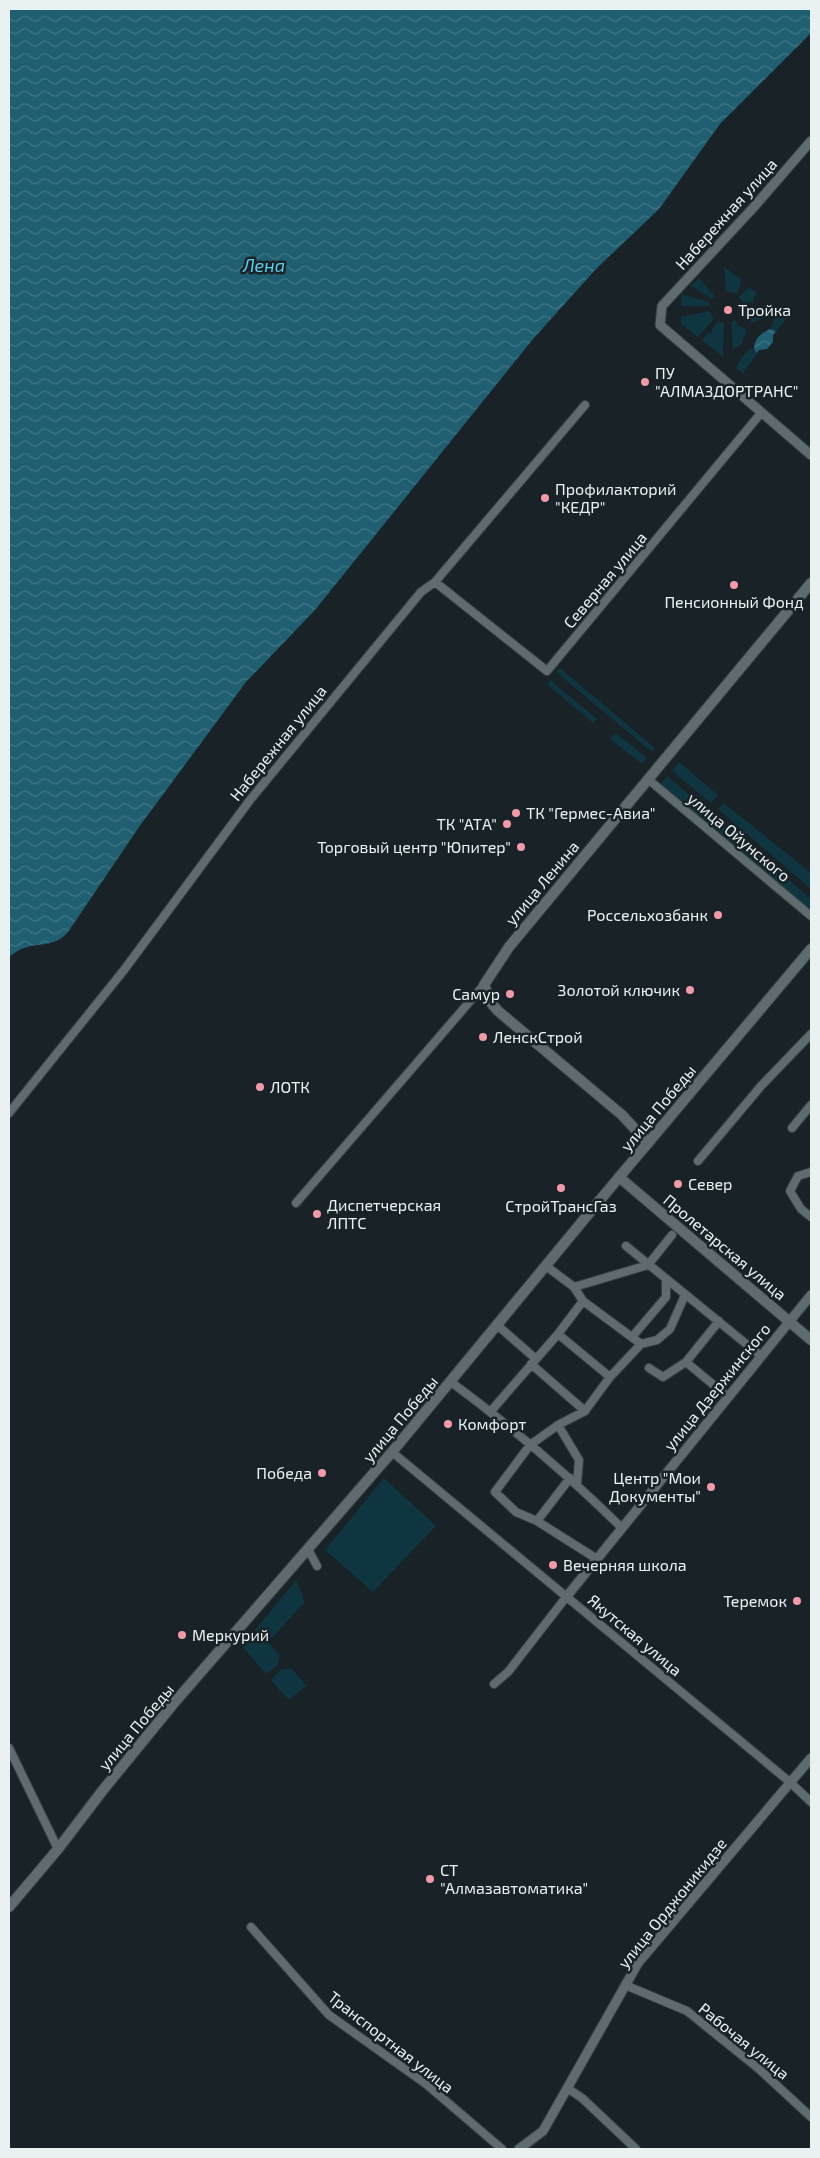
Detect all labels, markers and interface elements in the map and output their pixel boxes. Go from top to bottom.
street label: Набережная улица [671,154,781,274]
water label: Лена [242,254,285,276]
place label: Тройка [738,300,791,319]
marker: Тройка [722,304,734,316]
place label: ПУ "АЛМАЗДОРТРАНС" [655,363,799,400]
marker: ПУ "АЛМАЗДОРТРАНС" [639,376,651,388]
place label: Профилакторий "КЕДР" [555,479,676,516]
marker: Профилакторий "КЕДР" [539,492,551,504]
street label: Северная улица [559,528,651,632]
marker: Пенсионный Фонд [728,579,740,591]
place label: Пенсионный Фонд [664,592,804,611]
street label: Набережная улица [225,681,331,805]
street label: улица Ойунского [684,788,794,886]
place label: ТК "Гермес-Авиа" [526,803,655,822]
marker: ТК "Гермес-Авиа" [510,807,522,819]
place label: ТК "АТА" [436,814,497,833]
marker: ТК "АТА" [501,818,513,830]
place label: Торговый центр "Юпитер" [317,837,511,856]
street label: улица Ленина [501,837,583,929]
marker: Торговый центр "Юпитер" [515,841,527,853]
place label: Россельхозбанк [587,905,708,924]
marker: Россельхозбанк [712,909,724,921]
place label: Золотой ключик [558,980,680,999]
place label: Самур [452,984,500,1004]
marker: Золотой ключик [684,984,696,996]
marker: Самур [504,988,516,1000]
place label: ЛенскСтрой [493,1027,583,1046]
marker: ЛенскСтрой [477,1031,489,1043]
street label: улица Победы [616,1061,700,1155]
place label: ЛОТК [270,1077,310,1096]
marker: ЛОТК [254,1081,266,1093]
place label: Север [688,1174,732,1193]
marker: Север [672,1178,684,1190]
marker: СтройТрансГаз [555,1182,567,1194]
street label: Пролетарская улица [659,1190,791,1304]
place label: Диспетчерская ЛПТС [327,1195,441,1232]
place label: СтройТрансГаз [505,1196,617,1215]
marker: Диспетчерская ЛПТС [311,1208,323,1220]
street label: улица Дзержинского [659,1319,775,1455]
street label: улица Победы [358,1372,442,1466]
place label: Комфорт [458,1414,527,1433]
marker: Комфорт [442,1418,454,1430]
place label: Победа [256,1463,312,1482]
marker: Победа [316,1467,328,1479]
place label: Центр "Мои Документы" [609,1468,701,1506]
marker: Центр "Мои Документы" [705,1481,717,1493]
place label: Вечерняя школа [563,1555,687,1574]
marker: Вечерняя школа [547,1559,559,1571]
street label: Якутская улица [584,1590,686,1680]
place label: Теремок [723,1591,787,1610]
marker: Теремок [791,1595,803,1607]
place label: Меркурий [192,1625,269,1645]
marker: Меркурий [176,1629,188,1641]
street label: улица Победы [94,1680,178,1774]
street label: улица Орджоникидзе [613,1834,731,1972]
place label: СТ "Алмазавтоматика" [440,1860,588,1897]
marker: СТ "Алмазавтоматика" [424,1873,436,1885]
street label: Транспортная улица [324,1987,458,2097]
street label: Рабочая улица [695,1998,793,2084]

